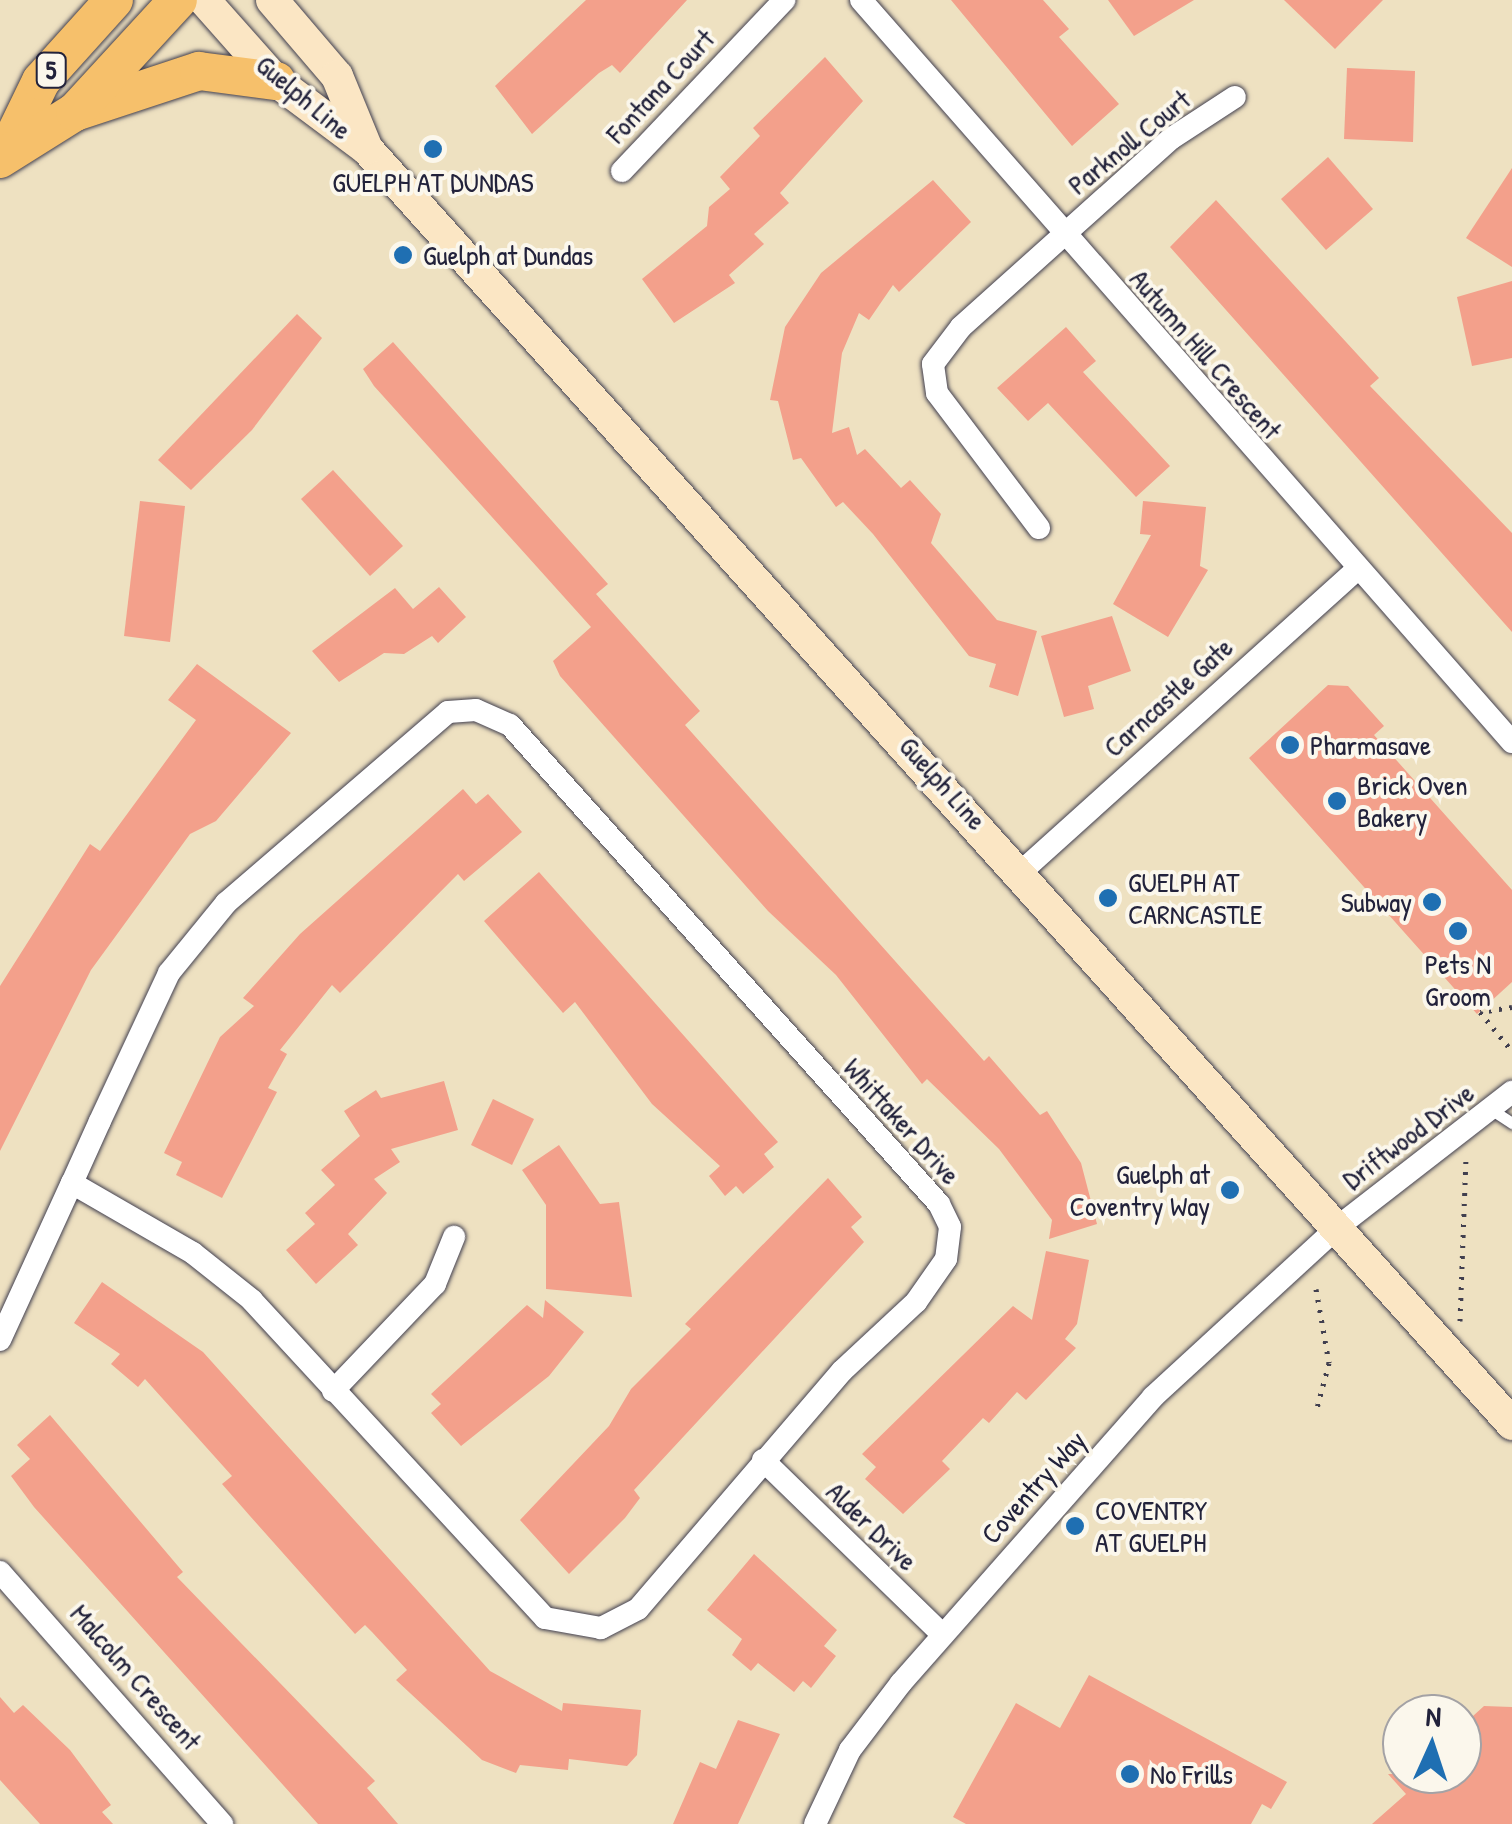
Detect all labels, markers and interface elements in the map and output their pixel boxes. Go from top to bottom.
street label: Fontana Court [599,22,721,150]
street label: Guelph Line [250,48,358,146]
road number: 5 [34,50,68,90]
street label: Parknoll Court [1061,83,1197,201]
marker: GUELPH AT DUNDAS [422,138,444,160]
place label: GUELPH AT DUNDAS [332,165,534,199]
place label: Guelph at Dundas [423,238,593,272]
marker: Guelph at Dundas [392,244,414,266]
street label: Autumn Hill Crescent [1123,262,1289,446]
street label: Carncastle Gate [1096,630,1240,764]
place label: Pharmasave [1310,728,1431,762]
street label: Guelph Line [892,729,994,837]
marker: Pharmasave [1279,734,1301,756]
place label: Brick Oven Bakery [1357,768,1468,834]
marker: Brick Oven Bakery [1326,790,1348,812]
place label: GUELPH AT CARNCASTLE [1128,865,1262,931]
place label: Subway [1341,885,1412,919]
marker: GUELPH AT CARNCASTLE [1097,887,1119,909]
marker: Subway [1421,891,1443,913]
marker: Pets N Groom [1447,920,1469,942]
place label: Pets N Groom [1425,947,1491,1013]
street label: Whittaker Drive [837,1051,967,1191]
street label: Driftwood Drive [1336,1076,1480,1196]
place label: Guelph at Coventry Way [1070,1157,1210,1223]
marker: Guelph at Coventry Way [1219,1179,1241,1201]
street label: Coventry Way [974,1424,1092,1550]
street label: Alder Drive [820,1475,924,1577]
place label: COVENTRY AT GUELPH [1095,1493,1207,1559]
marker: COVENTRY AT GUELPH [1064,1515,1086,1537]
street label: Malcolm Crescent [63,1597,209,1757]
north arrow [1382,1694,1482,1794]
text: N [1425,1697,1442,1735]
place label: No Frills [1150,1757,1233,1791]
marker: No Frills [1119,1763,1141,1785]

